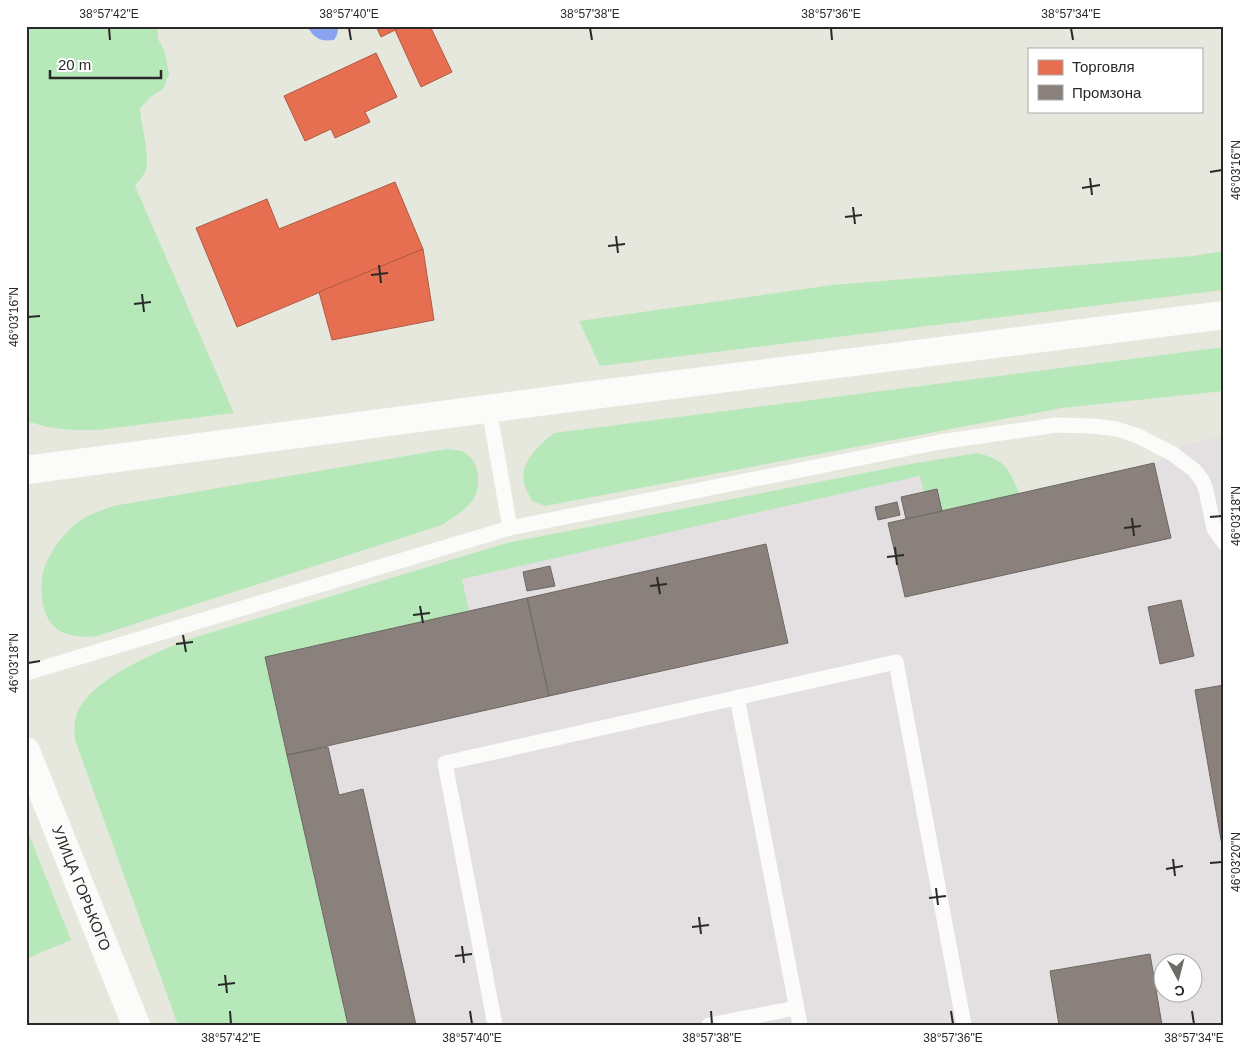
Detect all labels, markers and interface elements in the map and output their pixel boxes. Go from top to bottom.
text: 38°57'42"E [79,7,139,21]
text: 38°57'40"E [319,7,379,21]
text: 38°57'38"E [560,7,620,21]
text: 38°57'36"E [801,7,861,21]
text: 38°57'34"E [1041,7,1101,21]
scale bar [50,48,161,80]
legend [1028,48,1202,112]
text: 20 m [58,56,91,73]
text: Торговля [1072,58,1135,75]
text: Промзона [1072,84,1142,101]
text: 46°03'16"N [1229,140,1243,200]
text: 46°03'16"N [7,287,21,347]
text: 46°03'18"N [1229,486,1243,546]
text: 46°03'18"N [7,633,21,693]
street label: УЛИЦА ГОРЬКОГО [49,823,114,953]
text: 46°03'20"N [1229,832,1243,892]
north arrow [1152,954,1202,1004]
text: С [1174,982,1186,999]
text: 38°57'42"E [201,1031,261,1045]
text: 38°57'40"E [442,1031,502,1045]
text: 38°57'38"E [682,1031,742,1045]
text: 38°57'36"E [923,1031,983,1045]
text: 38°57'34"E [1164,1031,1224,1045]

